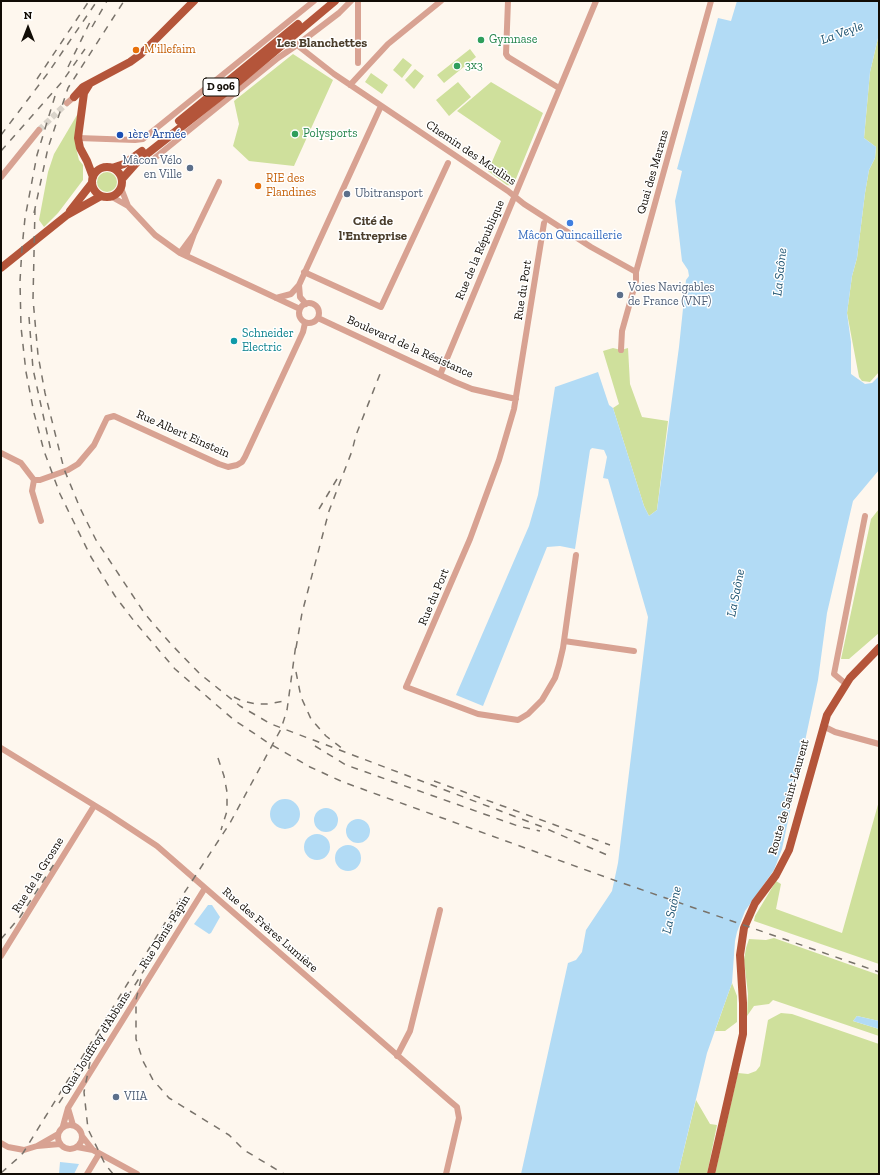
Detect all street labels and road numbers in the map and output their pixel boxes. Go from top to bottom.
road number: D 906 [203,78,239,96]
street label: Chemin des Moulins [423,118,519,188]
street label: Quai des Marans [634,128,672,216]
street label: Rue de la République [452,198,508,302]
street label: Rue du Port [511,259,535,321]
street label: Boulevard de la Résistance [345,313,475,381]
street label: Rue Albert Einstein [134,407,232,461]
street label: Rue du Port [415,566,453,628]
street label: Route de Saint-Laurent [766,737,812,857]
street label: Rue de la Grosne [9,835,67,915]
street label: Rue des Frères Lumière [219,885,321,975]
street label: Rue Denis Papin [137,892,193,972]
street label: Quai Jouffroy d'Abbans [58,989,134,1097]

